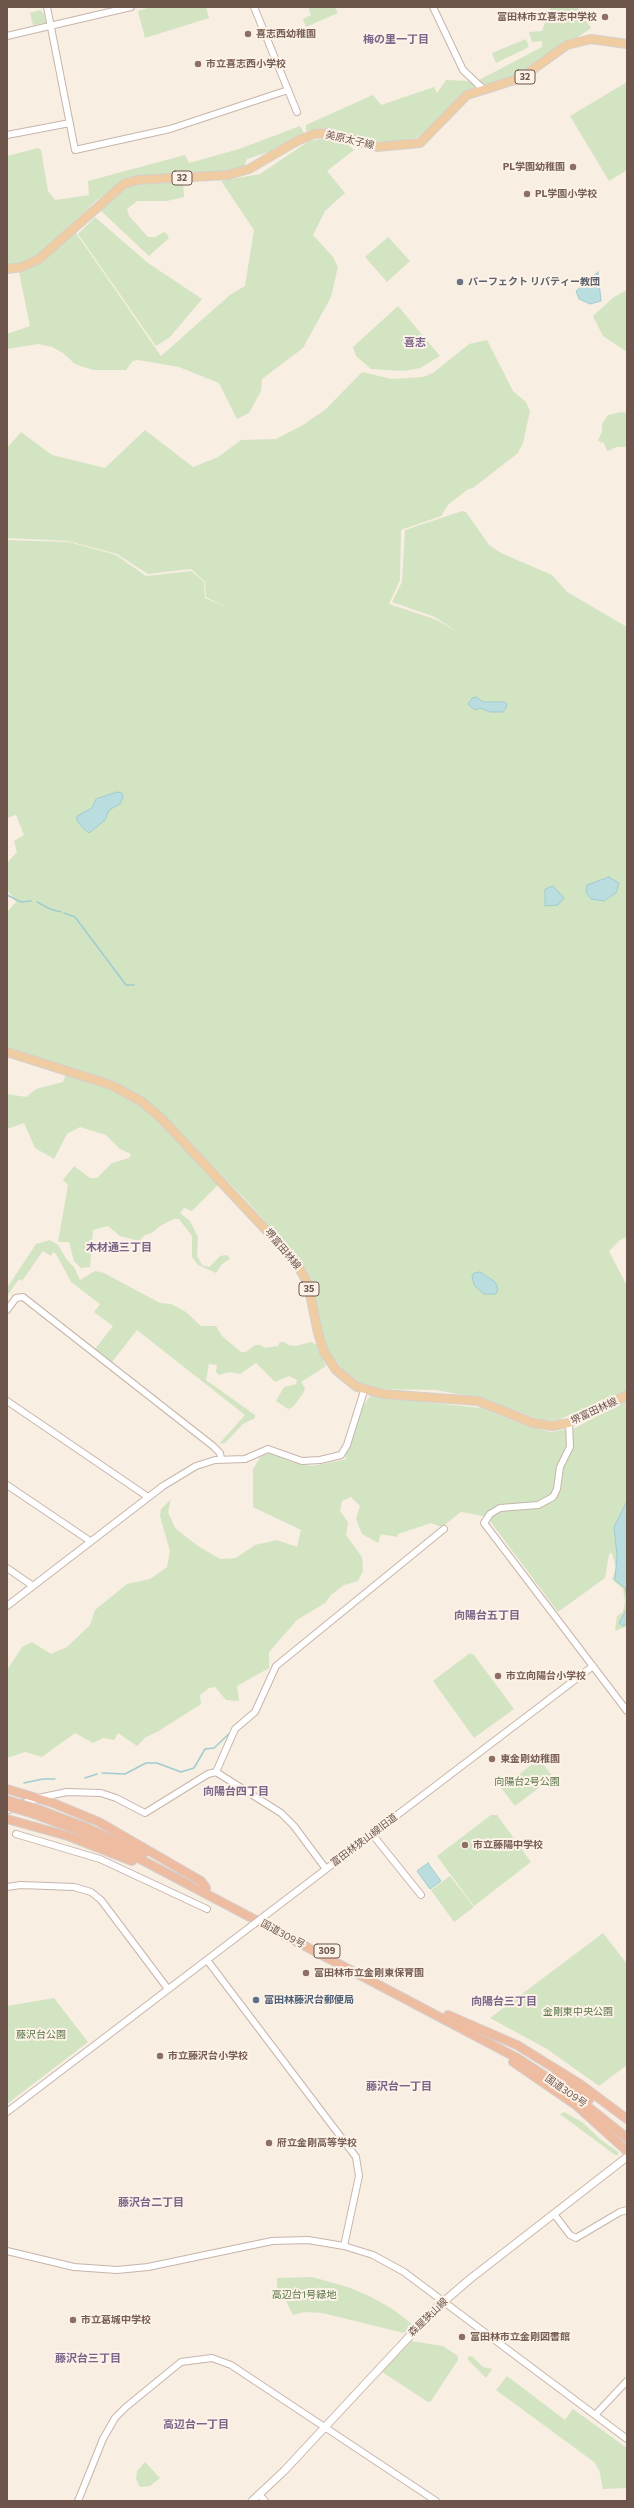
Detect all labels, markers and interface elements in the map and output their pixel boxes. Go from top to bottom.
place label: 富田林市立喜志中学校 [497,11,597,23]
marker: 富田林市立喜志中学校 [600,12,610,22]
place label: 喜志西幼稚園 [256,28,316,40]
marker: 喜志西幼稚園 [243,29,253,39]
district label: 梅の里一丁目 [363,32,429,46]
place label: 市立喜志西小学校 [206,58,286,70]
marker: 市立喜志西小学校 [193,59,203,69]
road number: 32 [515,70,535,84]
street label: 美原太子線 [324,129,376,151]
place label: PL学園幼稚園 [503,161,565,173]
marker: PL学園幼稚園 [568,162,578,172]
road number: 32 [172,171,192,185]
place label: PL学園小学校 [535,188,597,200]
marker: PL学園小学校 [522,189,532,199]
place label: パーフェクト リバティー教団 [468,276,600,288]
marker: パーフェクト リバティー教団 [455,277,465,287]
district label: 喜志 [404,335,426,349]
street label: 堺富田林線 [262,1226,304,1272]
district label: 木材通三丁目 [86,1240,152,1254]
road number: 35 [299,1282,319,1296]
street label: 堺富田林線 [569,1395,619,1427]
district label: 向陽台五丁目 [454,1608,520,1622]
place label: 市立向陽台小学校 [506,1670,586,1682]
marker: 市立向陽台小学校 [493,1671,503,1681]
place label: 東金剛幼稚園 [500,1753,560,1765]
marker: 東金剛幼稚園 [487,1754,497,1764]
park label: 向陽台2号公園 [494,1776,560,1788]
district label: 向陽台四丁目 [203,1784,269,1798]
street label: 富田林狭山線旧道 [328,1811,400,1869]
place label: 市立藤陽中学校 [473,1839,543,1851]
marker: 市立藤陽中学校 [460,1840,470,1850]
street label: 国道309号 [259,1917,307,1951]
road number: 309 [314,1944,340,1958]
place label: 富田林市立金剛東保育園 [314,1967,424,1979]
marker: 富田林市立金剛東保育園 [301,1968,311,1978]
place label: 富田林藤沢台郵便局 [264,1994,354,2006]
district label: 向陽台三丁目 [471,1994,537,2008]
marker: 富田林藤沢台郵便局 [251,1995,261,2005]
park label: 金剛東中央公園 [543,2006,613,2018]
park label: 藤沢台公園 [16,2029,66,2041]
place label: 市立藤沢台小学校 [168,2050,248,2062]
marker: 市立藤沢台小学校 [155,2051,165,2061]
street label: 国道309号 [543,2072,589,2110]
district label: 藤沢台一丁目 [366,2079,432,2093]
place label: 府立金剛高等学校 [277,2137,357,2149]
marker: 府立金剛高等学校 [264,2138,274,2148]
district label: 藤沢台二丁目 [118,2195,184,2209]
park label: 高辺台1号緑地 [272,2289,336,2301]
street label: 森屋狭山線 [406,2295,450,2339]
place label: 市立葛城中学校 [81,2314,151,2326]
marker: 市立葛城中学校 [68,2315,78,2325]
place label: 富田林市立金剛図書館 [470,2331,570,2343]
marker: 富田林市立金剛図書館 [457,2332,467,2342]
district label: 藤沢台三丁目 [55,2351,121,2365]
district label: 高辺台一丁目 [163,2417,229,2431]

